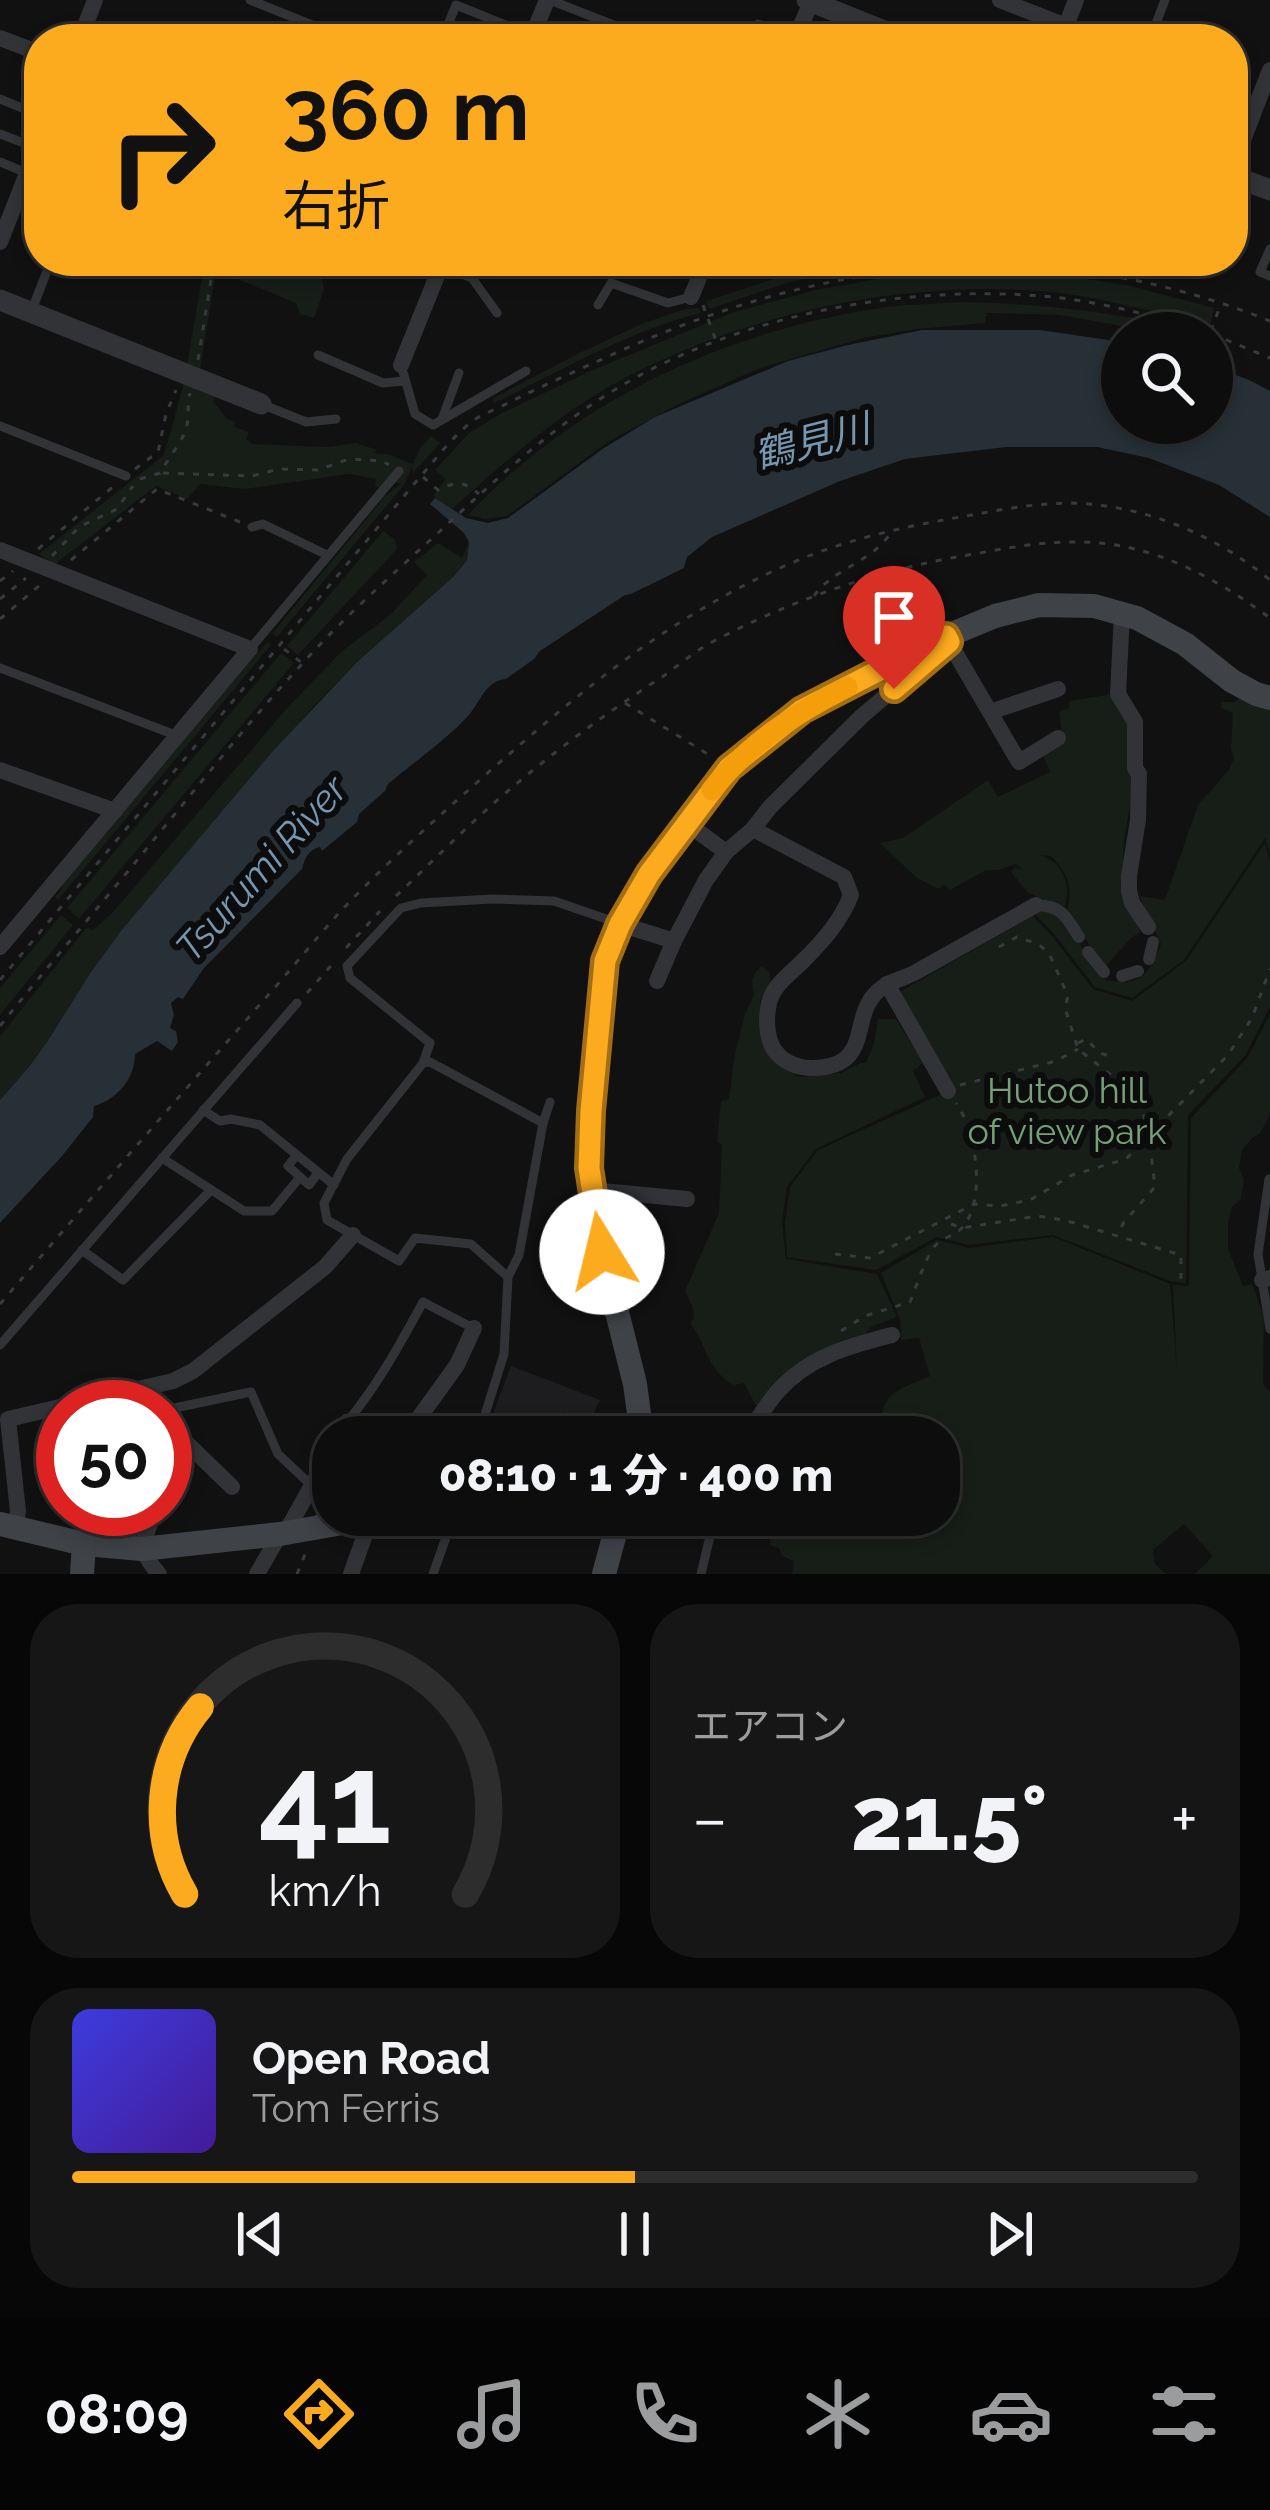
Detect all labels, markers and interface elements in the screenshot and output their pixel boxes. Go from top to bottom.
text: 360 m [282,61,530,160]
icon: right [84,72,240,228]
text: 右折 [282,174,390,238]
map controls [1101,312,1233,444]
button: search [1101,312,1233,444]
water label: 鶴見川 [750,404,878,477]
pin [843,566,945,689]
icon: arrive [861,584,927,650]
water label: Tsurumi River [166,765,357,970]
park label: Hutoo hill of view park [967,1069,1167,1152]
position arrow [539,1189,665,1315]
speed limit sign: 50 [36,1380,192,1536]
text: 08:10 · 1 分 · 400 m [439,1449,833,1502]
text: エアコン [692,1703,848,1749]
text: 41 [259,1726,391,1872]
text: 21.5° [851,1765,1048,1871]
text: − [692,1780,728,1857]
text: + [1171,1780,1198,1857]
text: km/h [268,1866,382,1916]
text: Open Road [252,2032,491,2085]
text: Tom Ferris [252,2085,440,2131]
icon: previous [227,2201,293,2267]
icon: pause [602,2201,668,2267]
icon: next [977,2201,1043,2267]
icon: directions [277,2372,361,2456]
icon: music [450,2372,534,2456]
icon: phone [623,2372,707,2456]
icon: climate [796,2372,880,2456]
icon: car [969,2372,1053,2456]
icon: filters [1142,2372,1226,2456]
text: 08:09 [44,2382,189,2446]

